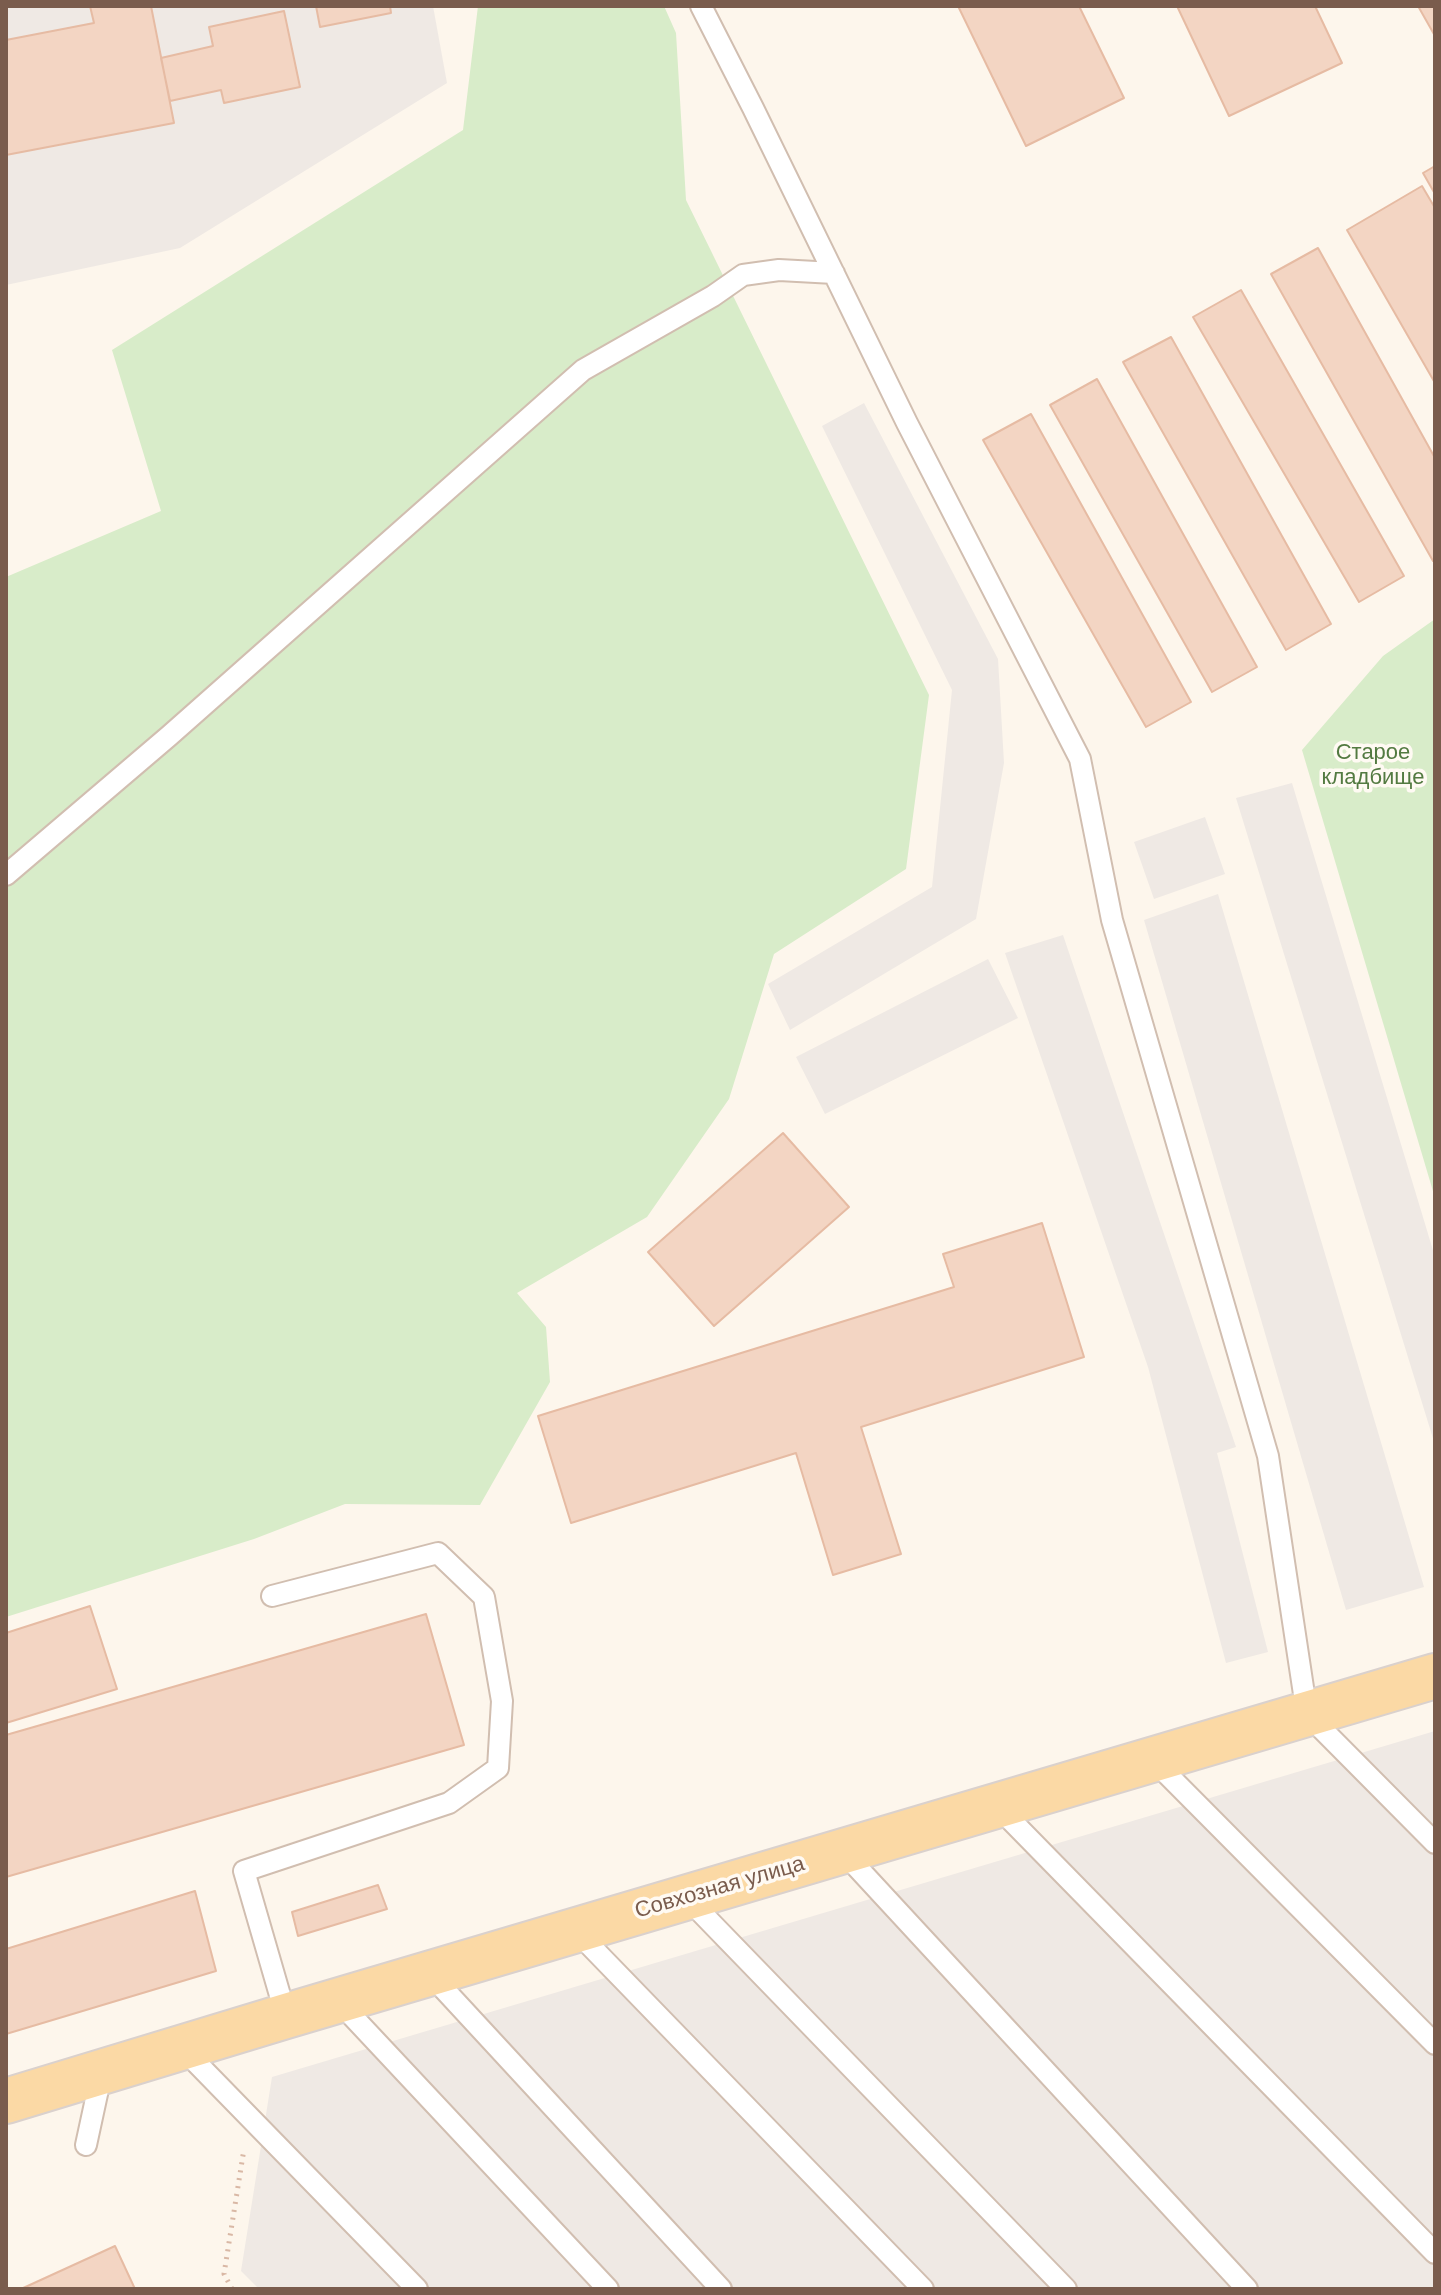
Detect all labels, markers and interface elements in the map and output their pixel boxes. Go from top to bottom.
park label: Старое кладбище [1322,740,1424,792]
street label: Совхозная улица [632,1851,808,1925]

